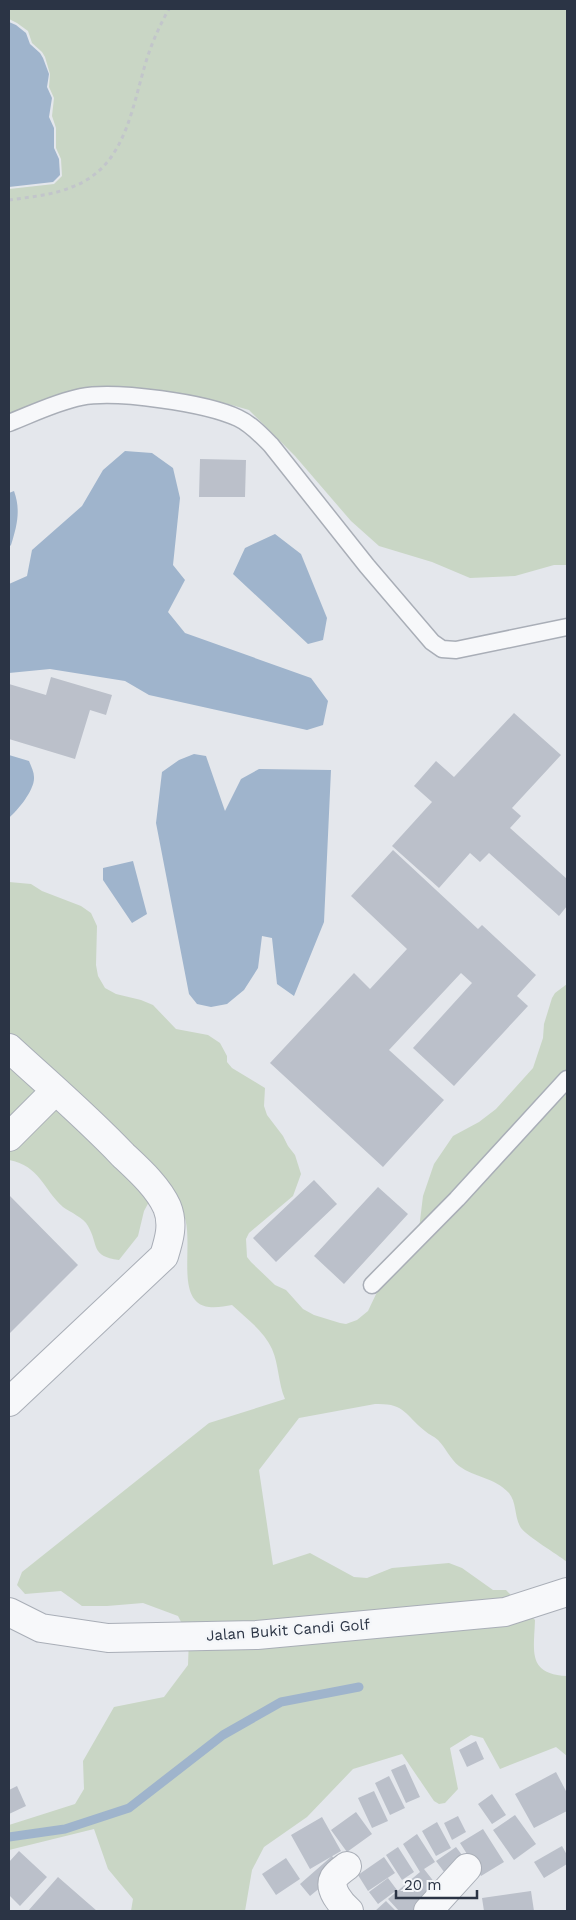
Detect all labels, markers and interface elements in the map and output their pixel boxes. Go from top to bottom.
street label: Jalan Bukit Candi Golf [206,1615,371,1645]
scale bar [396,1868,477,1900]
text: 20 m [404,1876,442,1894]

